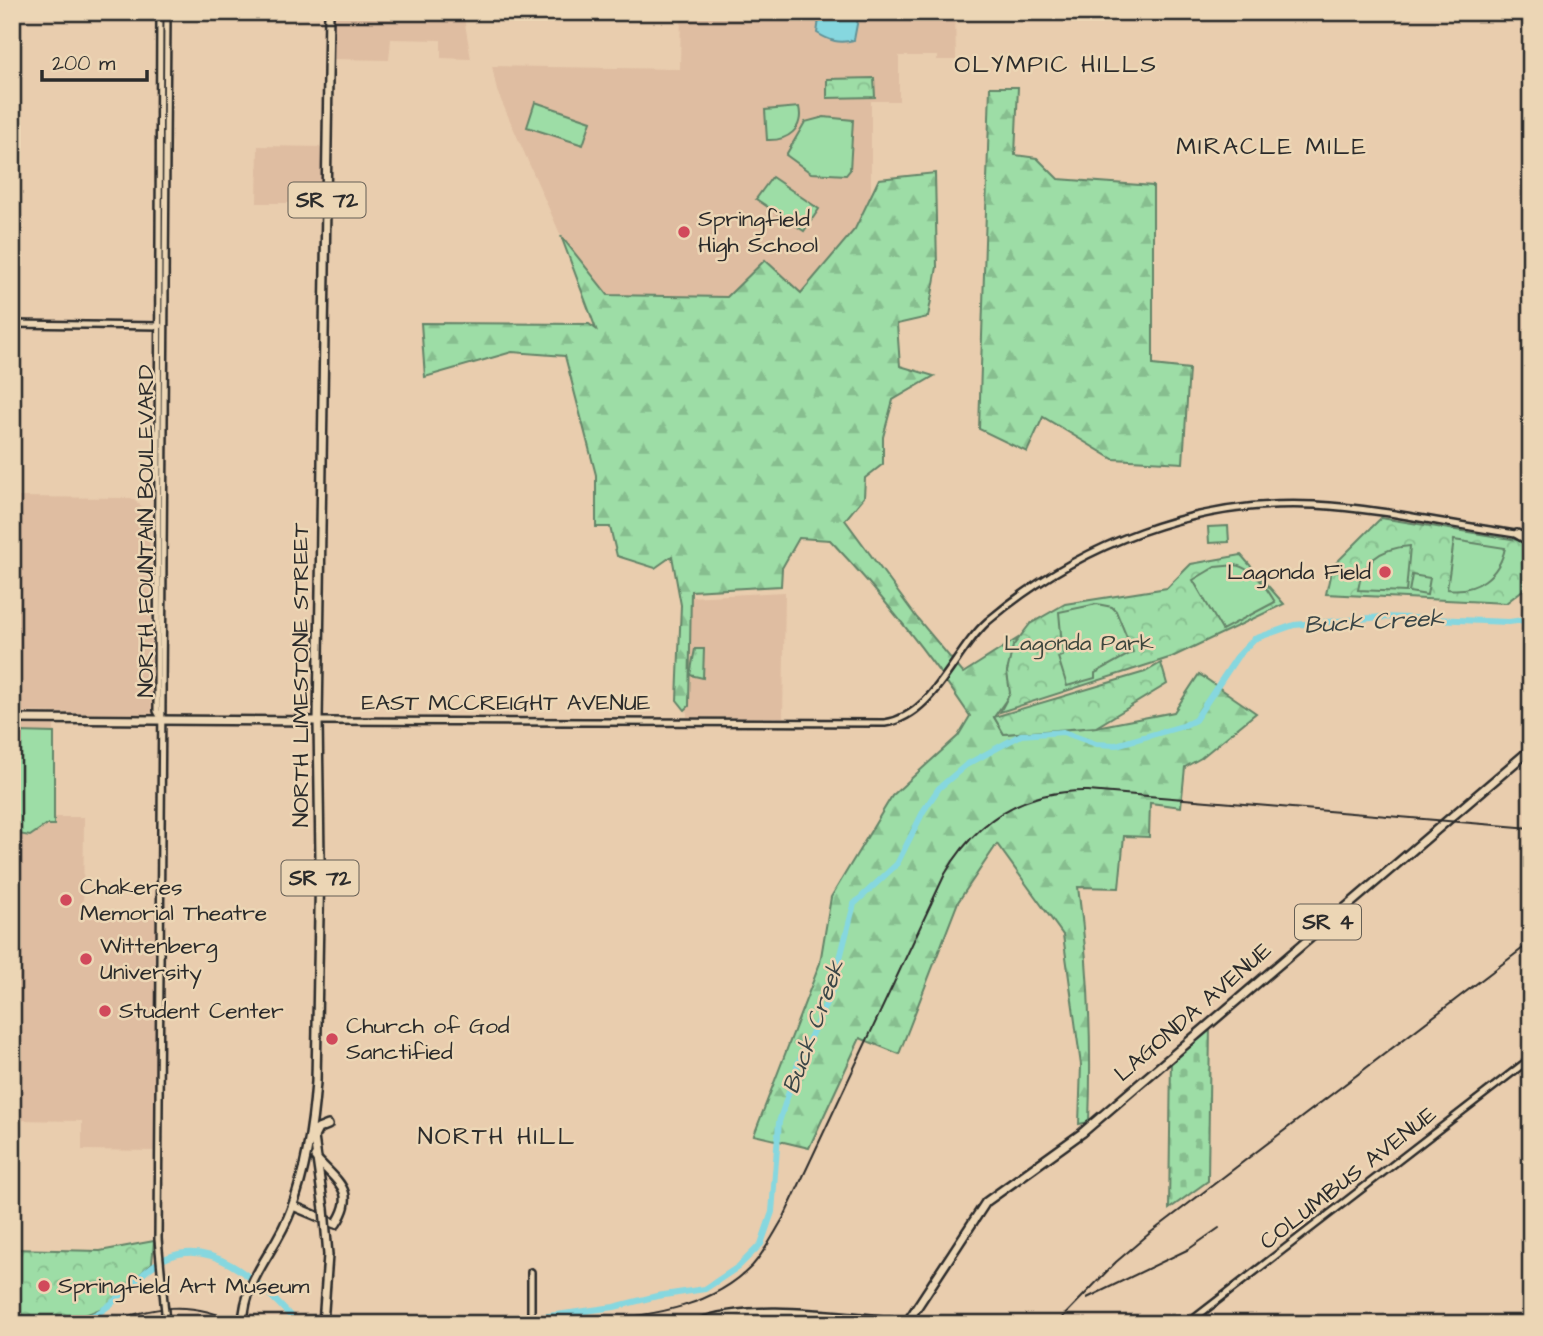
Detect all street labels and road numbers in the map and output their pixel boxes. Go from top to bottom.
road number: SR 72 [288,182,366,218]
street label: NORTH FOUNTAIN BOULEVARD [130,364,162,698]
street label: NORTH LIMESTONE STREET [285,522,317,827]
street label: EAST MCCREIGHT AVENUE [362,687,651,719]
road number: SR 72 [282,860,358,896]
road number: SR 4 [1295,904,1361,940]
street label: LAGONDA AVENUE [1107,934,1279,1089]
street label: COLUMBUS AVENUE [1253,1099,1443,1257]

